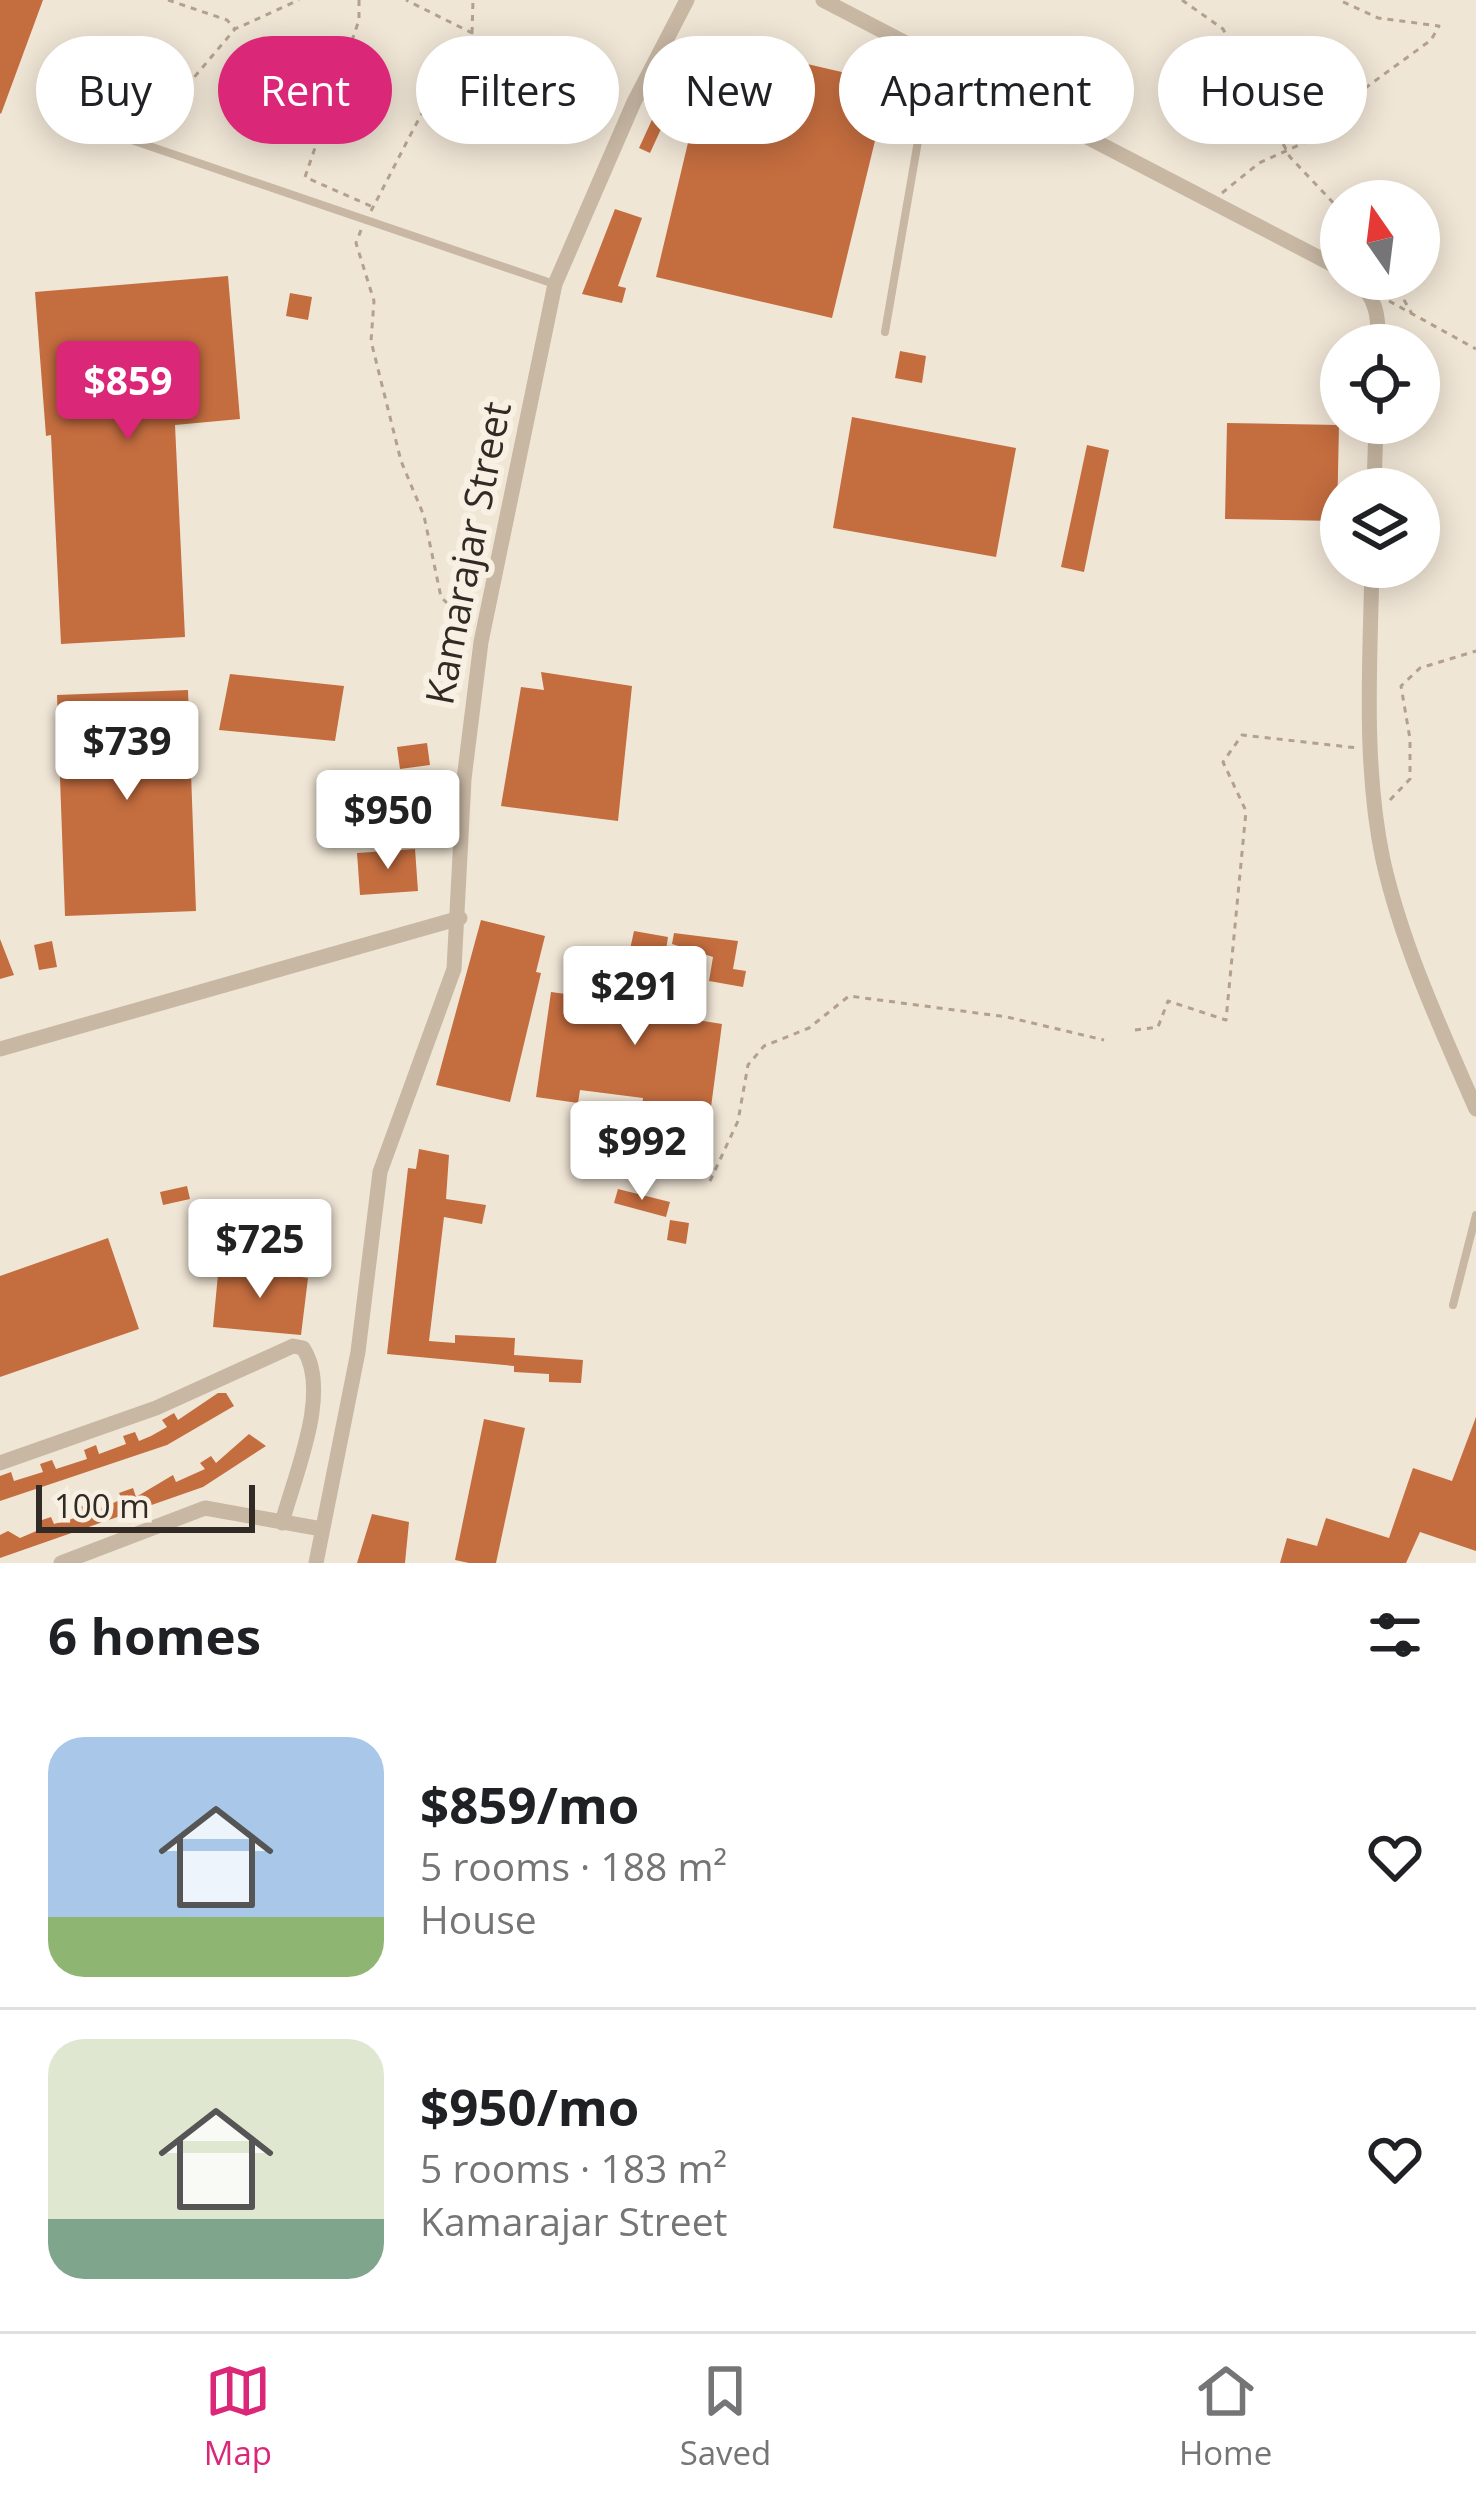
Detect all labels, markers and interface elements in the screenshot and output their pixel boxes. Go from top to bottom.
chip: Buy [36,36,194,144]
chip: Rent [218,36,392,144]
chip: Filters [416,36,619,144]
chip: New [643,36,815,144]
chip: Apartment [839,36,1134,144]
chip: House [1158,36,1367,144]
north arrow [1320,180,1440,300]
map controls [1320,180,1440,588]
button: locate [1320,324,1440,444]
pin: $859 [57,341,199,443]
text: $859 [83,353,173,406]
street label: Kamarajar Street [411,397,522,709]
button: layers [1320,468,1440,588]
pin: $739 [56,701,198,803]
text: $739 [82,713,172,766]
pin: $950 [317,770,459,872]
text: $950 [343,782,433,835]
pin: $291 [564,946,706,1048]
text: $291 [590,958,680,1011]
pin: $992 [571,1101,713,1203]
text: $992 [597,1113,687,1166]
pin: $725 [189,1199,331,1301]
text: $725 [215,1211,305,1264]
scale bar [36,1479,255,1532]
text: 100 m [54,1483,150,1528]
text: 6 homes [48,1600,261,1670]
icon: filters [1362,1602,1428,1668]
text: $859/mo [420,1769,639,1839]
icon: home [144,1785,288,1929]
icon: heart [1362,1824,1428,1890]
text: 5 rooms · 188 m² [420,1839,727,1892]
text: House [420,1892,537,1945]
text: $950/mo [420,2071,639,2141]
icon: home [144,2087,288,2231]
icon: heart [1362,2126,1428,2192]
text: 5 rooms · 183 m² [420,2141,727,2194]
text: Kamarajar Street [420,2194,727,2247]
tab: Map [204,2358,272,2475]
tab: Saved [680,2358,771,2475]
tab: Home [1179,2358,1272,2475]

